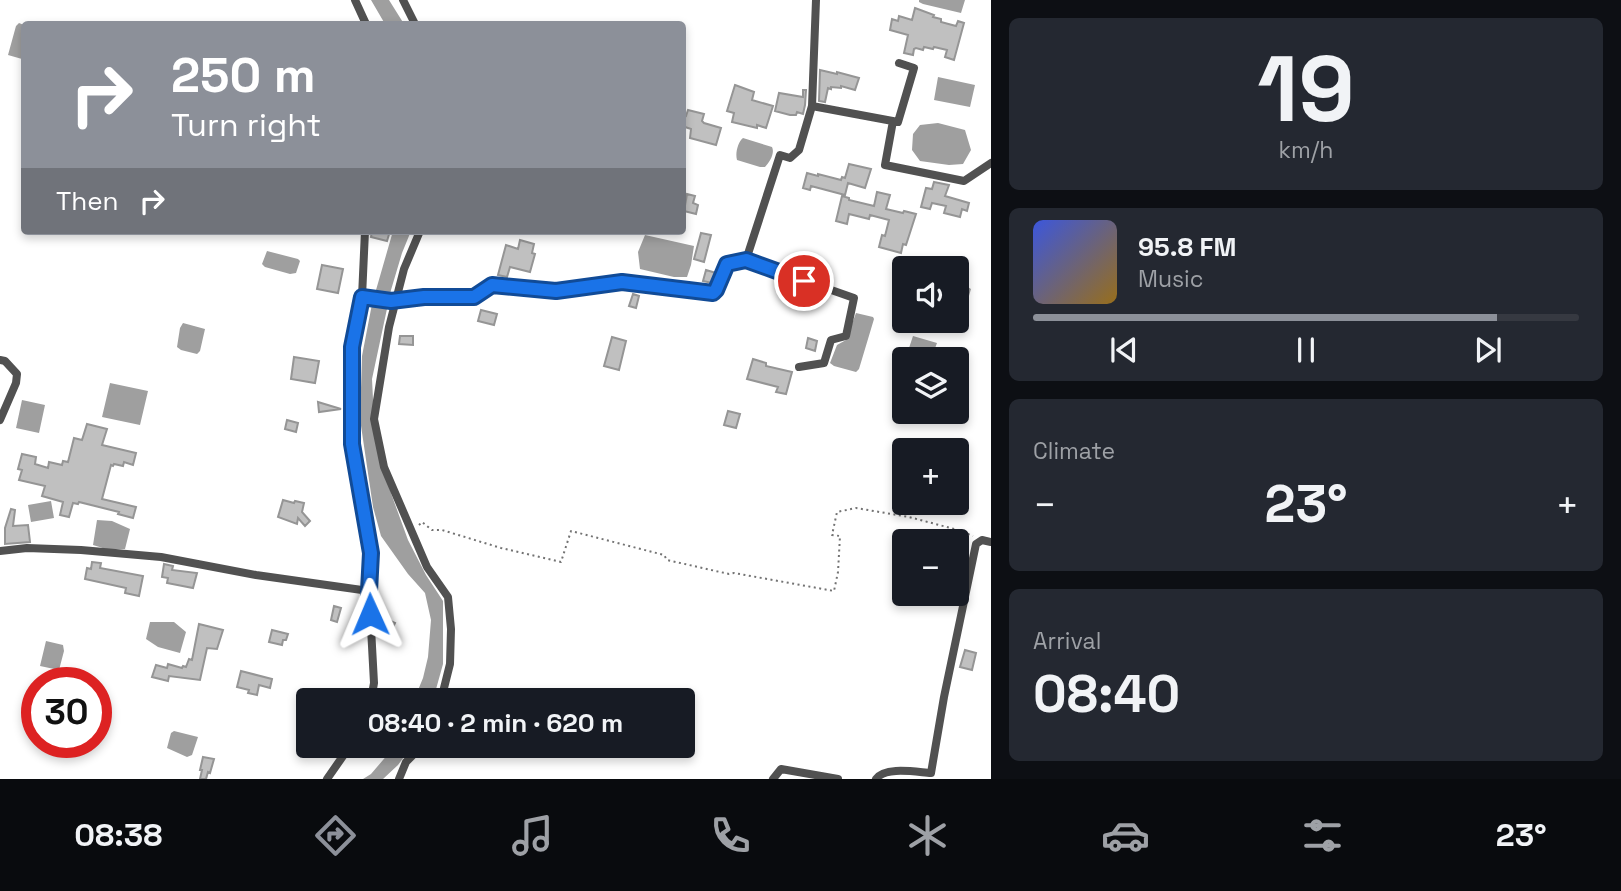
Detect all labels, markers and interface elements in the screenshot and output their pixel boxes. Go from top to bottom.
text: 19 [1257,31,1355,148]
text: 250 m [171,44,316,106]
icon: right [56,49,147,140]
text: Turn right [171,105,321,145]
text: km/h [1279,135,1333,165]
icon: right [133,182,171,220]
text: Then [56,184,119,218]
text: 95.8 FM [1138,230,1236,264]
pin [774,251,834,311]
map controls [892,256,969,606]
button: sound [892,256,969,333]
icon: arrive [785,262,823,300]
text: Music [1138,264,1203,294]
icon: previous [1105,331,1143,369]
icon: pause [1287,331,1325,369]
icon: next [1469,331,1507,369]
button: layers [892,347,969,424]
text: Climate [1033,436,1115,466]
button: + [892,438,969,515]
text: 23° [1265,471,1348,537]
text: − [1033,481,1057,529]
text: + [1555,481,1579,529]
button: − [892,529,969,606]
position arrow [333,577,407,651]
text: Arrival [1033,626,1101,656]
text: 08:40 [1033,661,1180,727]
speed limit sign: 30 [21,667,112,758]
text: 08:40 · 2 min · 620 m [368,706,623,740]
icon: directions [311,811,360,860]
icon: music [508,811,557,860]
icon: phone [706,811,755,860]
icon: climate [903,811,952,860]
icon: car [1101,811,1150,860]
icon: filters [1298,811,1347,860]
text: 08:38 [74,815,162,855]
text: 23° [1496,815,1547,855]

